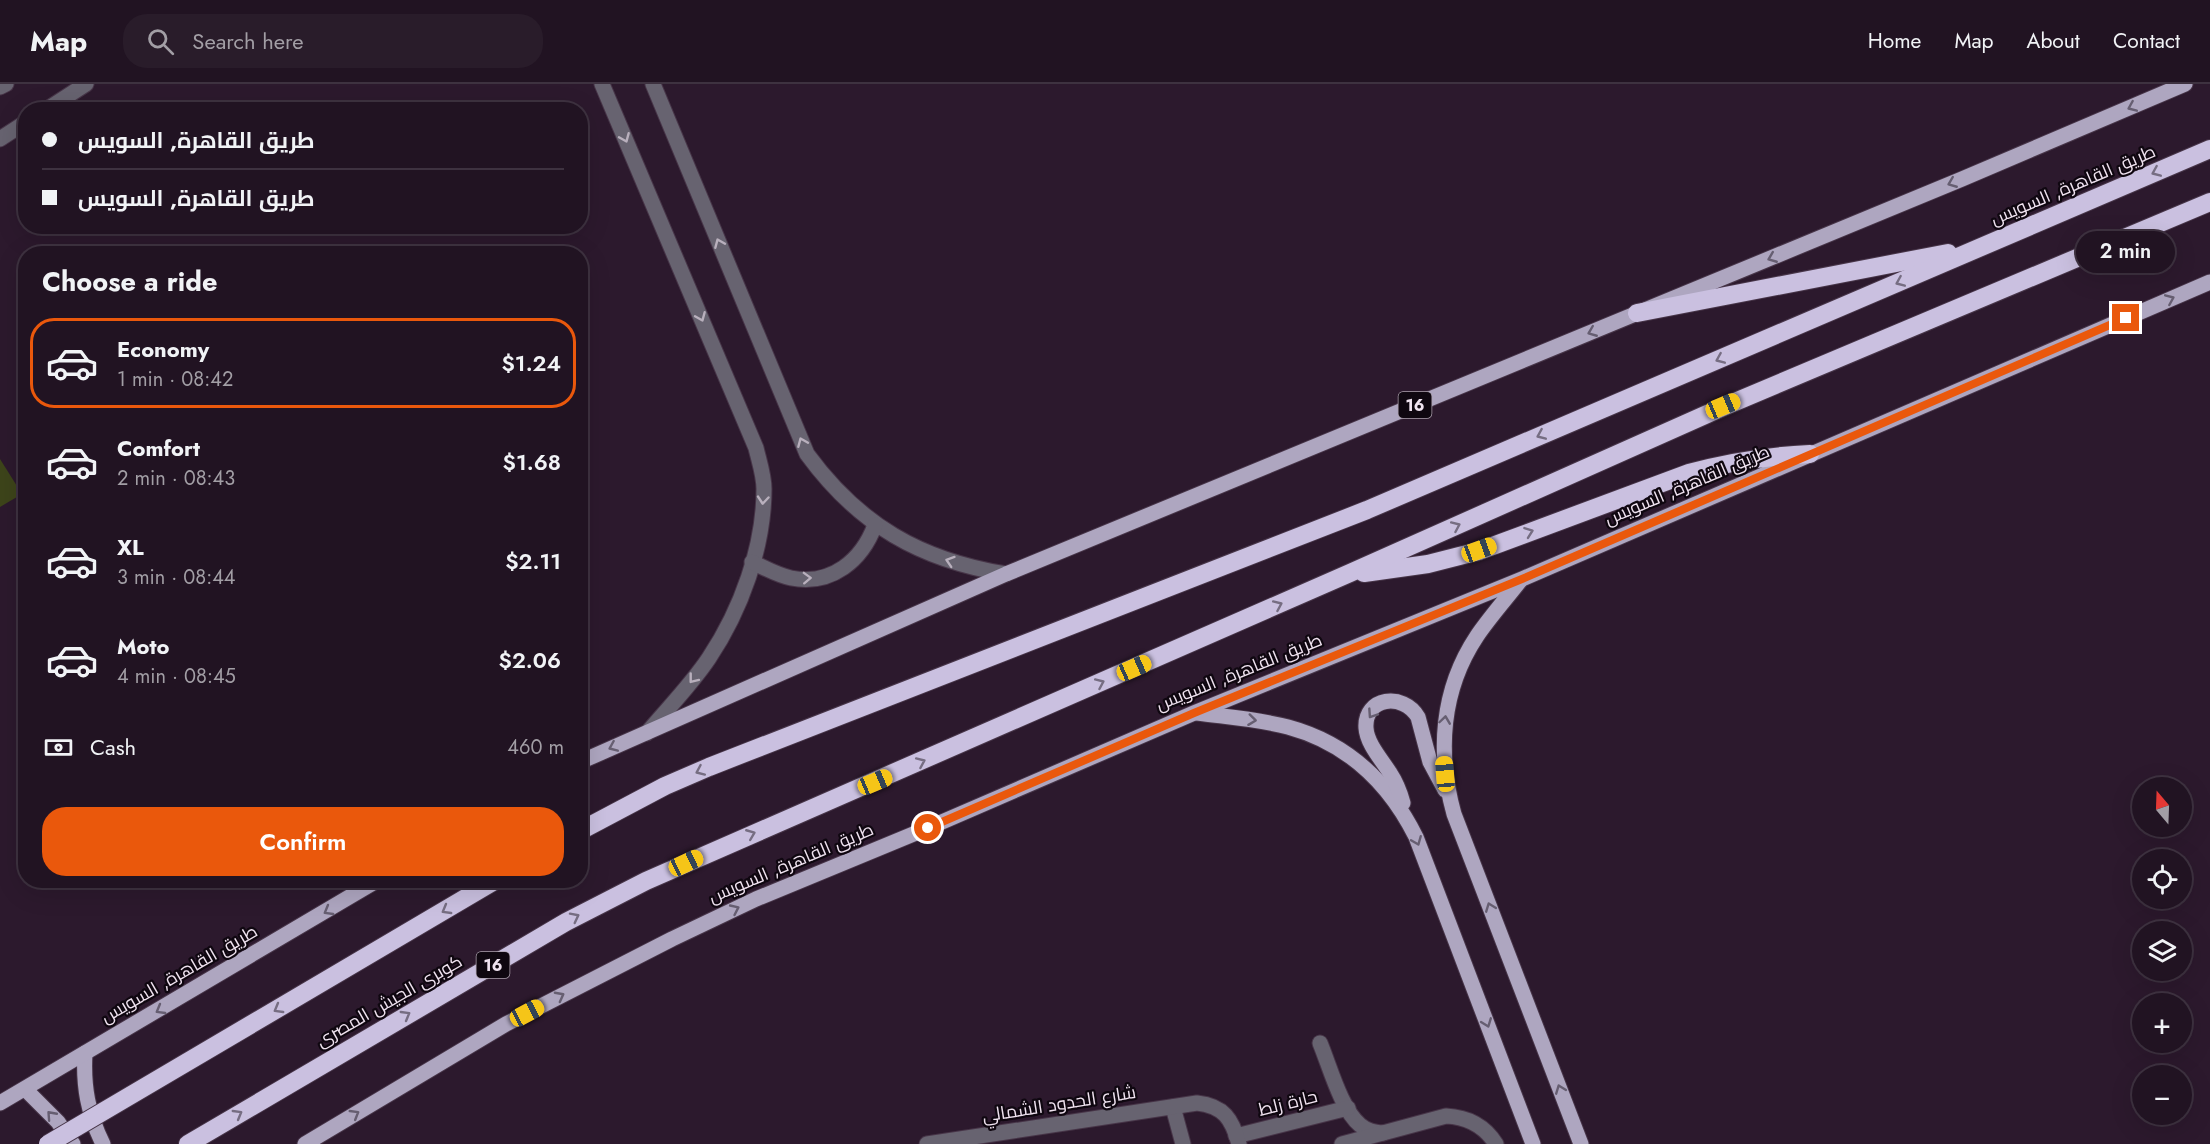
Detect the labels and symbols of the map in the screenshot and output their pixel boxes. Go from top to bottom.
one-way arrow [2127,100,2138,112]
one-way arrow [617,132,629,143]
street label: طريق القاهرة, السويس [1986,138,2160,232]
one-way arrow [2152,165,2163,177]
one-way arrow [1947,176,1958,188]
callout: 2 min [2076,231,2176,273]
one-way arrow [714,238,726,249]
one-way arrow [1767,251,1778,263]
one-way arrow [1895,275,1906,287]
one-way arrow [2164,294,2175,306]
route end [2112,304,2139,331]
one-way arrow [694,311,706,322]
one-way arrow [1587,325,1598,337]
one-way arrow [1716,352,1727,364]
car [1703,391,1743,421]
road number: 16 [1398,392,1432,418]
one-way arrow [1537,428,1548,440]
one-way arrow [797,437,809,448]
street label: طريق القاهرة, السويس [1600,438,1774,532]
one-way arrow [757,496,770,505]
one-way arrow [1450,521,1461,533]
one-way arrow [1523,527,1534,539]
car [1459,535,1499,565]
one-way arrow [945,556,955,569]
one-way arrow [803,572,812,585]
one-way arrow [1272,600,1283,612]
street label: طريق القاهرة, السويس [1152,627,1326,717]
car [1114,652,1154,684]
one-way arrow [689,672,700,683]
one-way arrow [1093,679,1104,691]
one-way arrow [1368,707,1379,718]
one-way arrow [1247,713,1256,726]
one-way arrow [1439,716,1451,725]
one-way arrow [609,740,620,752]
car [1434,755,1456,793]
one-way arrow [915,757,926,769]
one-way arrow [695,764,706,776]
car [855,767,895,797]
north arrow [2132,777,2192,837]
route start [914,814,941,841]
street label: طريق القاهرة, السويس [704,816,878,910]
one-way arrow [745,829,756,841]
one-way arrow [1410,835,1423,845]
car [666,847,706,879]
one-way arrow [442,903,452,914]
one-way arrow [1485,903,1497,914]
one-way arrow [324,904,334,915]
one-way arrow [728,905,739,917]
one-way arrow [568,913,579,924]
street label: طريق القاهرة, السويس [96,918,262,1030]
street label: كوبرى الجيش المصرى [311,948,467,1054]
road number: 16 [476,952,510,978]
one-way arrow [554,992,564,1003]
car [507,997,547,1029]
one-way arrow [156,1002,166,1014]
one-way arrow [274,1002,284,1013]
one-way arrow [400,1011,411,1023]
one-way arrow [1480,1017,1492,1028]
street label: شارع الحدود الشمالي [980,1079,1138,1130]
street label: حارة زلط [1256,1083,1320,1123]
one-way arrow [1555,1085,1567,1096]
one-way arrow [232,1110,242,1122]
one-way arrow [349,1110,359,1122]
one-way arrow [47,1111,58,1122]

